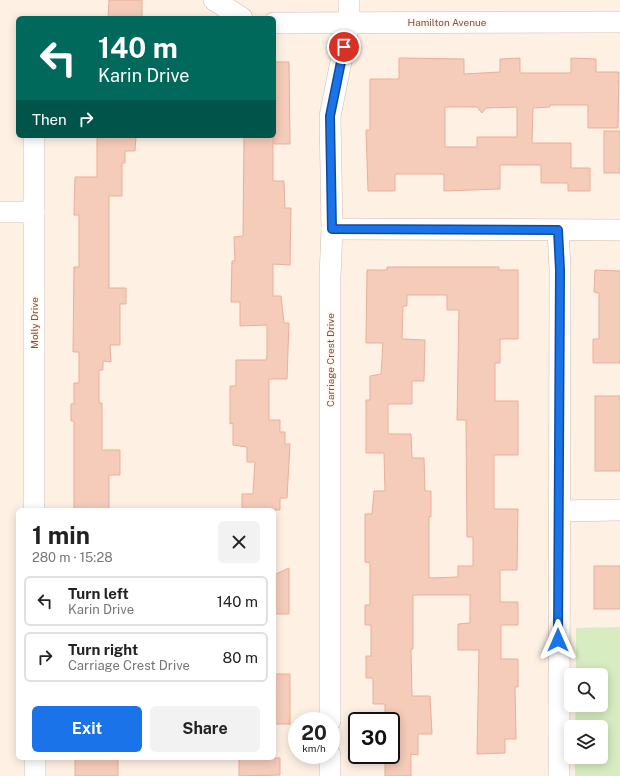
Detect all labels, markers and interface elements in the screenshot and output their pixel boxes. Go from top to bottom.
street label: Hamilton Avenue [408,16,487,28]
pin [327,30,361,64]
text: 140 m [98,31,178,64]
icon: left [32,32,84,84]
icon: arrive [333,36,355,58]
text: Karin Drive [98,65,190,86]
icon: right [75,108,97,130]
text: Then [32,111,67,128]
street label: Molly Drive [28,297,40,349]
street label: Carriage Crest Drive [324,313,336,407]
text: 1 min [32,521,90,549]
button: close [218,521,260,563]
text: 280 m · 15:28 [32,550,113,565]
text: Turn left [68,585,129,602]
icon: left [34,590,56,612]
text: 140 m [217,593,258,610]
text: Karin Drive [68,602,134,617]
position arrow [537,619,579,661]
text: Turn right [68,641,138,658]
icon: right [34,646,56,668]
text: 80 m [223,649,258,666]
text: Carriage Crest Drive [68,658,190,673]
map controls [564,668,608,764]
button: search [564,668,608,712]
button: Exit [32,706,142,752]
button: Share [150,706,260,752]
speed limit sign: 30 [348,712,400,764]
button: layers [564,720,608,764]
text: 20 [301,721,327,745]
text: km/h [302,742,326,754]

